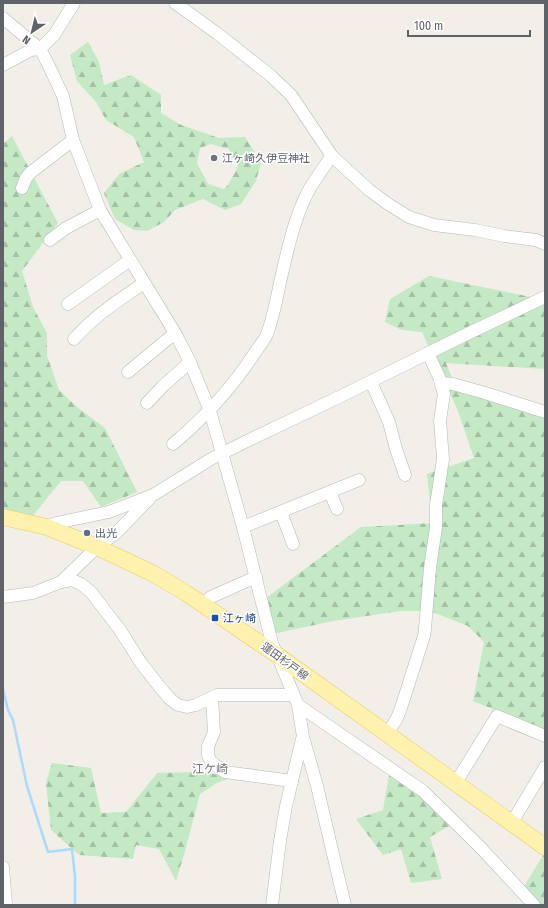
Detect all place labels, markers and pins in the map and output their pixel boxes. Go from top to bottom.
place label: 江ヶ崎久伊豆神社 [222,152,310,165]
marker: 江ヶ崎久伊豆神社 [209,153,219,163]
place label: 出光 [95,527,117,540]
marker: 出光 [82,528,92,538]
place label: 江ヶ崎 [223,612,256,625]
marker: 江ヶ崎 [210,613,220,623]

